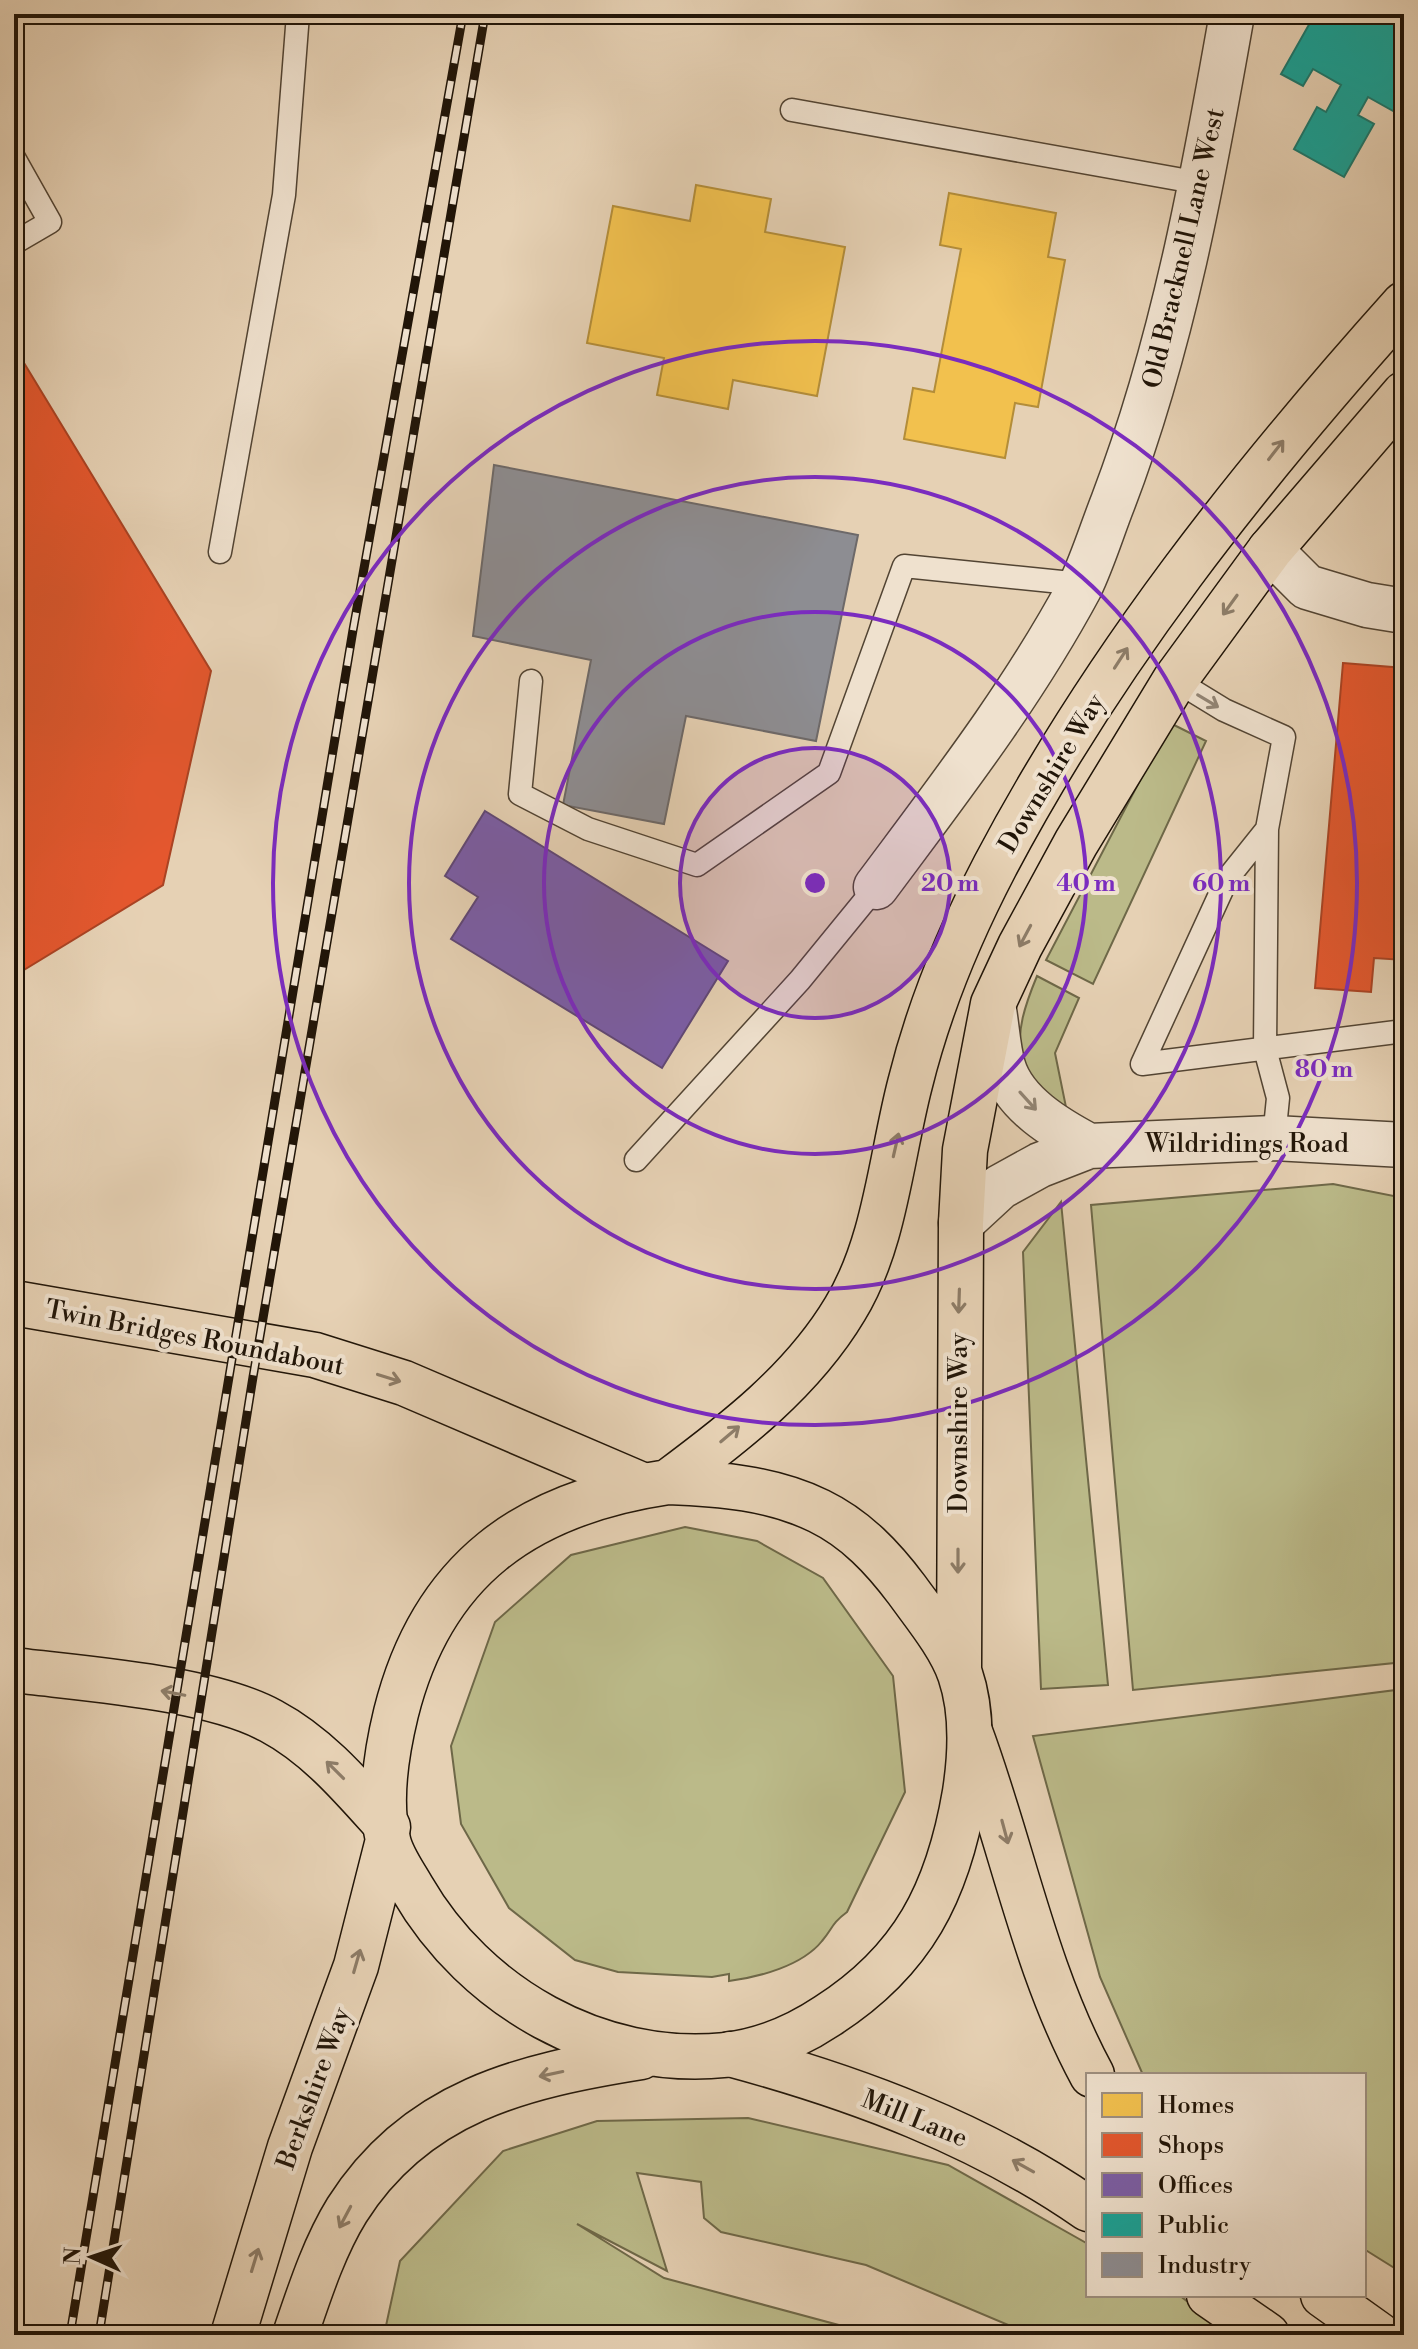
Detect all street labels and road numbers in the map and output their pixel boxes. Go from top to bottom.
street label: Old Bracknell Lane West [1136,105,1232,392]
street label: Downshire Way [992,688,1112,859]
street label: Wildridings Road [1144,1128,1349,1160]
street label: Twin Bridges Roundabout [43,1293,347,1383]
street label: Downshire Way [943,1333,975,1513]
street label: Berkshire Way [270,2003,358,2174]
street label: Mill Lane [857,2083,972,2155]

